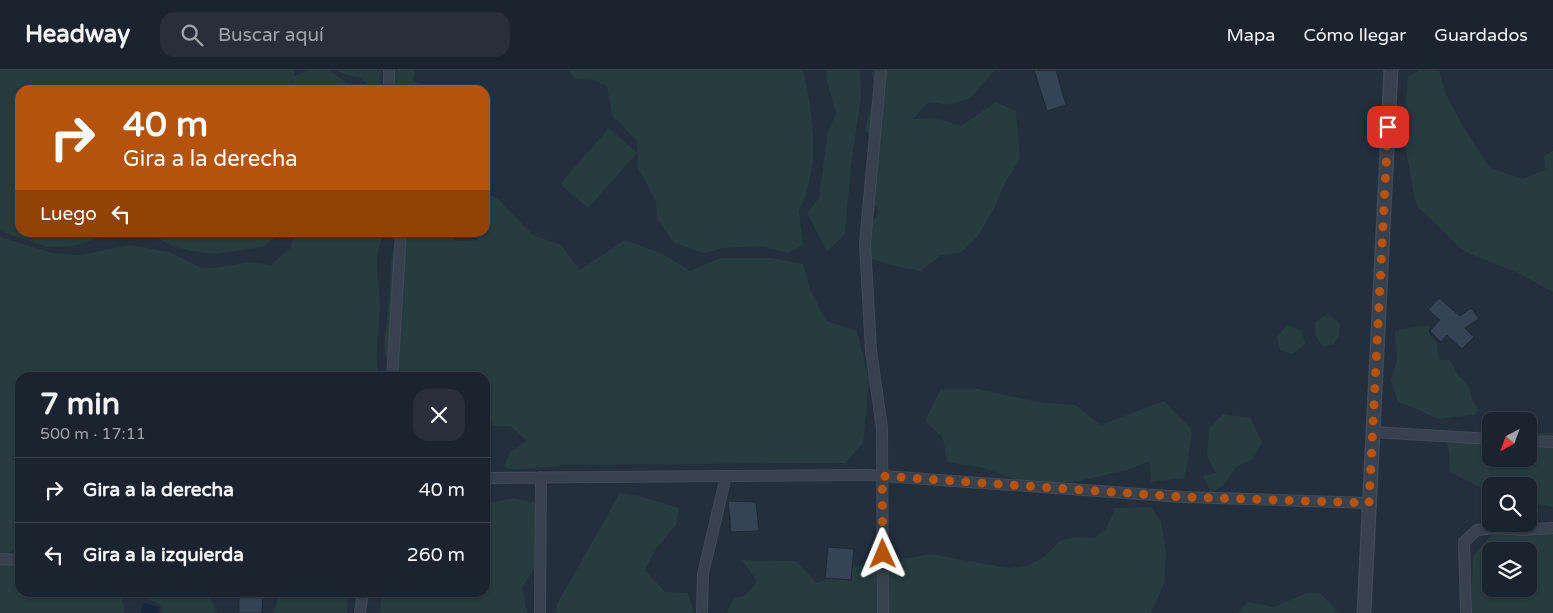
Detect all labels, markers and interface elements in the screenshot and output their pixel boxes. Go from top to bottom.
search box [160,12,510,57]
text: Headway [25,20,130,49]
icon: search [178,21,206,49]
text: Buscar aquí [218,24,324,46]
text: Mapa [1226,24,1275,46]
text: Cómo llegar [1303,24,1406,46]
text: Guardados [1434,24,1528,46]
text: 40 m [123,104,208,146]
icon: right [40,105,105,170]
pin [1367,106,1409,148]
icon: arrive [1374,113,1402,141]
text: Gira a la derecha [123,146,298,172]
icon: left [107,200,135,228]
text: Luego [40,203,97,225]
text: 7 min [40,386,120,423]
button: close [413,389,465,441]
north arrow [1482,412,1538,468]
map controls [1482,412,1537,597]
text: 500 m · 17:11 [40,424,146,444]
icon: right [40,476,68,504]
button: search [1482,477,1537,532]
text: Gira a la derecha [83,479,234,501]
text: 40 m [419,479,465,501]
position arrow [856,527,908,579]
icon: left [40,541,68,569]
button: layers [1482,542,1537,597]
text: Gira a la izquierda [83,544,244,566]
text: 260 m [407,544,465,566]

